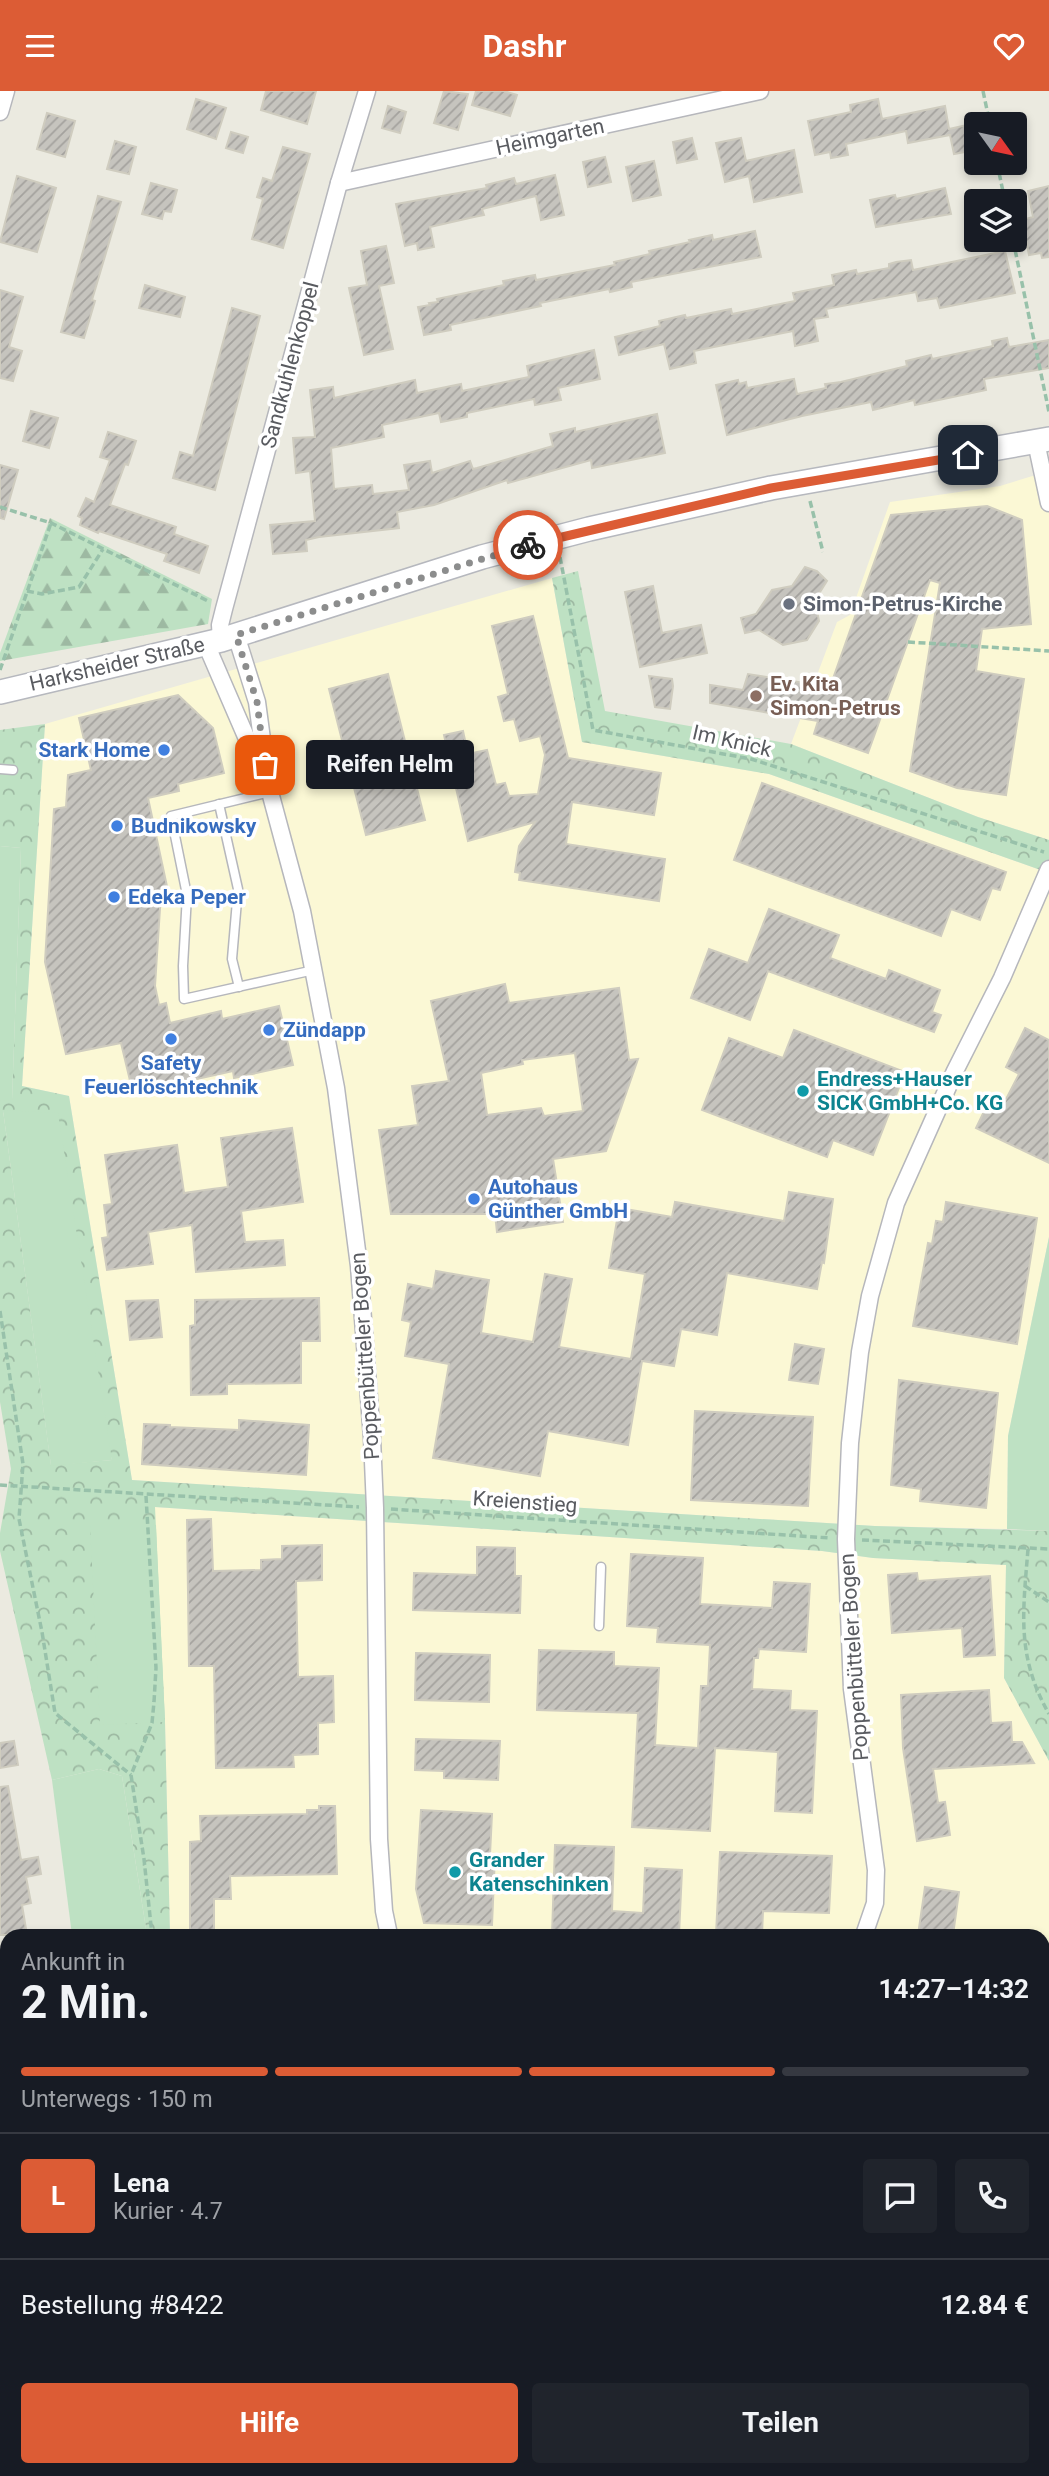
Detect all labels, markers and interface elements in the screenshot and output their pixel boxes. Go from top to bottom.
icon: menu [21,27,59,65]
text: Dashr [483,27,567,65]
icon: heart [990,27,1028,65]
north arrow [964,112,1027,175]
map controls [964,112,1027,252]
street label: Heimgarten [494,114,606,160]
button: layers [964,189,1027,252]
street label: Sandkuhlenkoppel [256,279,324,451]
pin [938,425,998,485]
icon: home [949,436,987,474]
courier [493,510,563,580]
icon: bike [509,526,547,564]
place label: Simon-Petrus-Kirche [803,592,1002,616]
marker: Simon-Petrus-Kirche [781,596,797,612]
street label: Harksheider Straße [27,632,207,696]
place label: Ev. Kita Simon-Petrus [770,672,901,720]
marker: Ev. Kita Simon-Petrus [748,688,764,704]
street label: Im Knick [690,720,774,762]
pin [235,735,295,795]
place label: Stark Home [38,738,150,762]
callout: Reifen Helm [307,741,475,789]
marker: Stark Home [156,742,172,758]
icon: bag [246,746,284,784]
text: Reifen Helm [327,751,453,778]
place label: Budnikowsky [131,814,257,838]
marker: Budnikowsky [109,818,125,834]
place label: Edeka Peper [128,885,246,909]
marker: Edeka Peper [106,889,122,905]
place label: Zündapp [283,1018,366,1042]
marker: Zündapp [261,1022,277,1038]
marker: Safety Feuerlöschtechnik [163,1031,179,1047]
place label: Safety Feuerlöschtechnik [84,1051,259,1099]
place label: Endress+Hauser SICK GmbH+Co. KG [817,1067,1003,1115]
marker: Endress+Hauser SICK GmbH+Co. KG [795,1083,811,1099]
place label: Autohaus Günther GmbH [488,1175,628,1223]
marker: Autohaus Günther GmbH [466,1191,482,1207]
street label: Poppenbütteler Bogen [346,1252,384,1460]
street label: Kreienstieg [472,1486,578,1518]
street label: Poppenbütteler Bogen [835,1553,873,1761]
place label: Grander Katenschinken [469,1848,609,1896]
marker: Grander Katenschinken [447,1864,463,1880]
text: Ankunft in [21,1949,125,1976]
text: 14:27–14:32 [879,1974,1029,2004]
text: 2 Min. [21,1975,150,2029]
text: Unterwegs · 150 m [21,2086,213,2113]
button: chat [863,2159,937,2233]
button: phone [955,2159,1029,2233]
text: Lena [113,2168,170,2198]
text: L [51,2181,65,2211]
text: Kurier · 4.7 [113,2198,223,2225]
text: Bestellung #8422 [21,2290,224,2320]
text: 12.84 € [940,2290,1029,2320]
button: Hilfe [21,2383,518,2463]
button: Teilen [532,2383,1029,2463]

